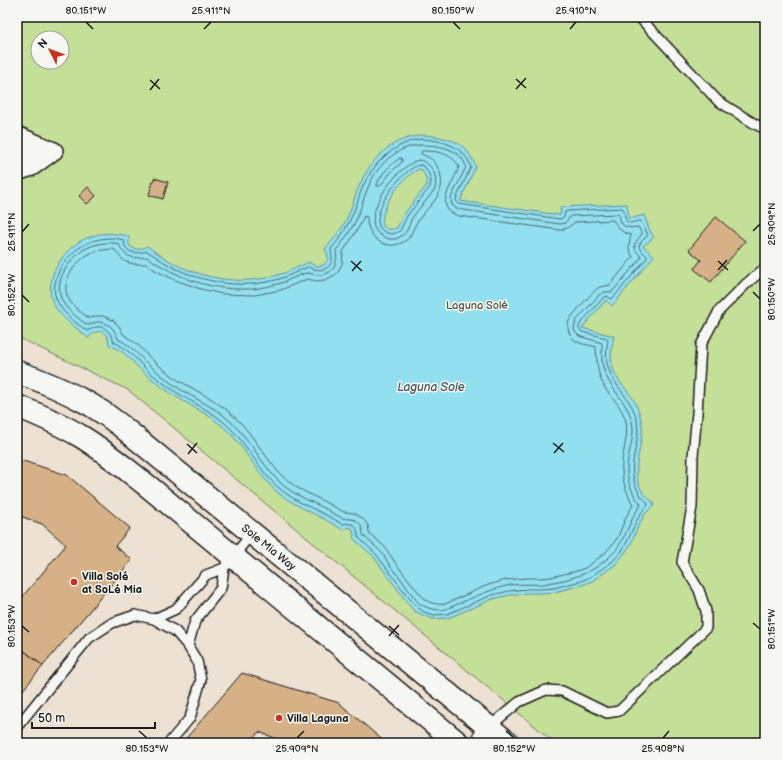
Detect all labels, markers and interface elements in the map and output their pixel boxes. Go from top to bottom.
text: 80.151°W [66,5,106,17]
text: 25.911°N [191,5,231,17]
text: 80.150°W [432,5,474,17]
text: 25.910°N [555,5,597,17]
north arrow [30,30,70,70]
text: N [35,36,51,51]
text: 25.909°N [766,202,778,246]
text: 25.911°N [6,212,18,252]
text: 80.152°W [6,274,18,316]
text: 80.150°W [766,278,778,320]
park label: Laguna Solé [446,299,508,312]
water label: Laguna Sole [397,380,465,395]
street label: Sole Mia Way [239,522,299,573]
place label: Villa Solé at SoLé Mia [82,570,142,596]
marker: Villa Solé at SoLé Mia [69,577,79,587]
text: 80.153°W [6,605,18,647]
text: 80.151°W [766,609,778,649]
scale bar [32,704,155,730]
text: 50 m [38,711,65,726]
place label: Villa Laguna [287,712,349,725]
marker: Villa Laguna [274,713,284,723]
text: 80.153°W [126,743,168,755]
text: 25.909°N [275,743,319,755]
text: 80.152°W [493,743,535,755]
text: 25.908°N [641,743,685,755]

